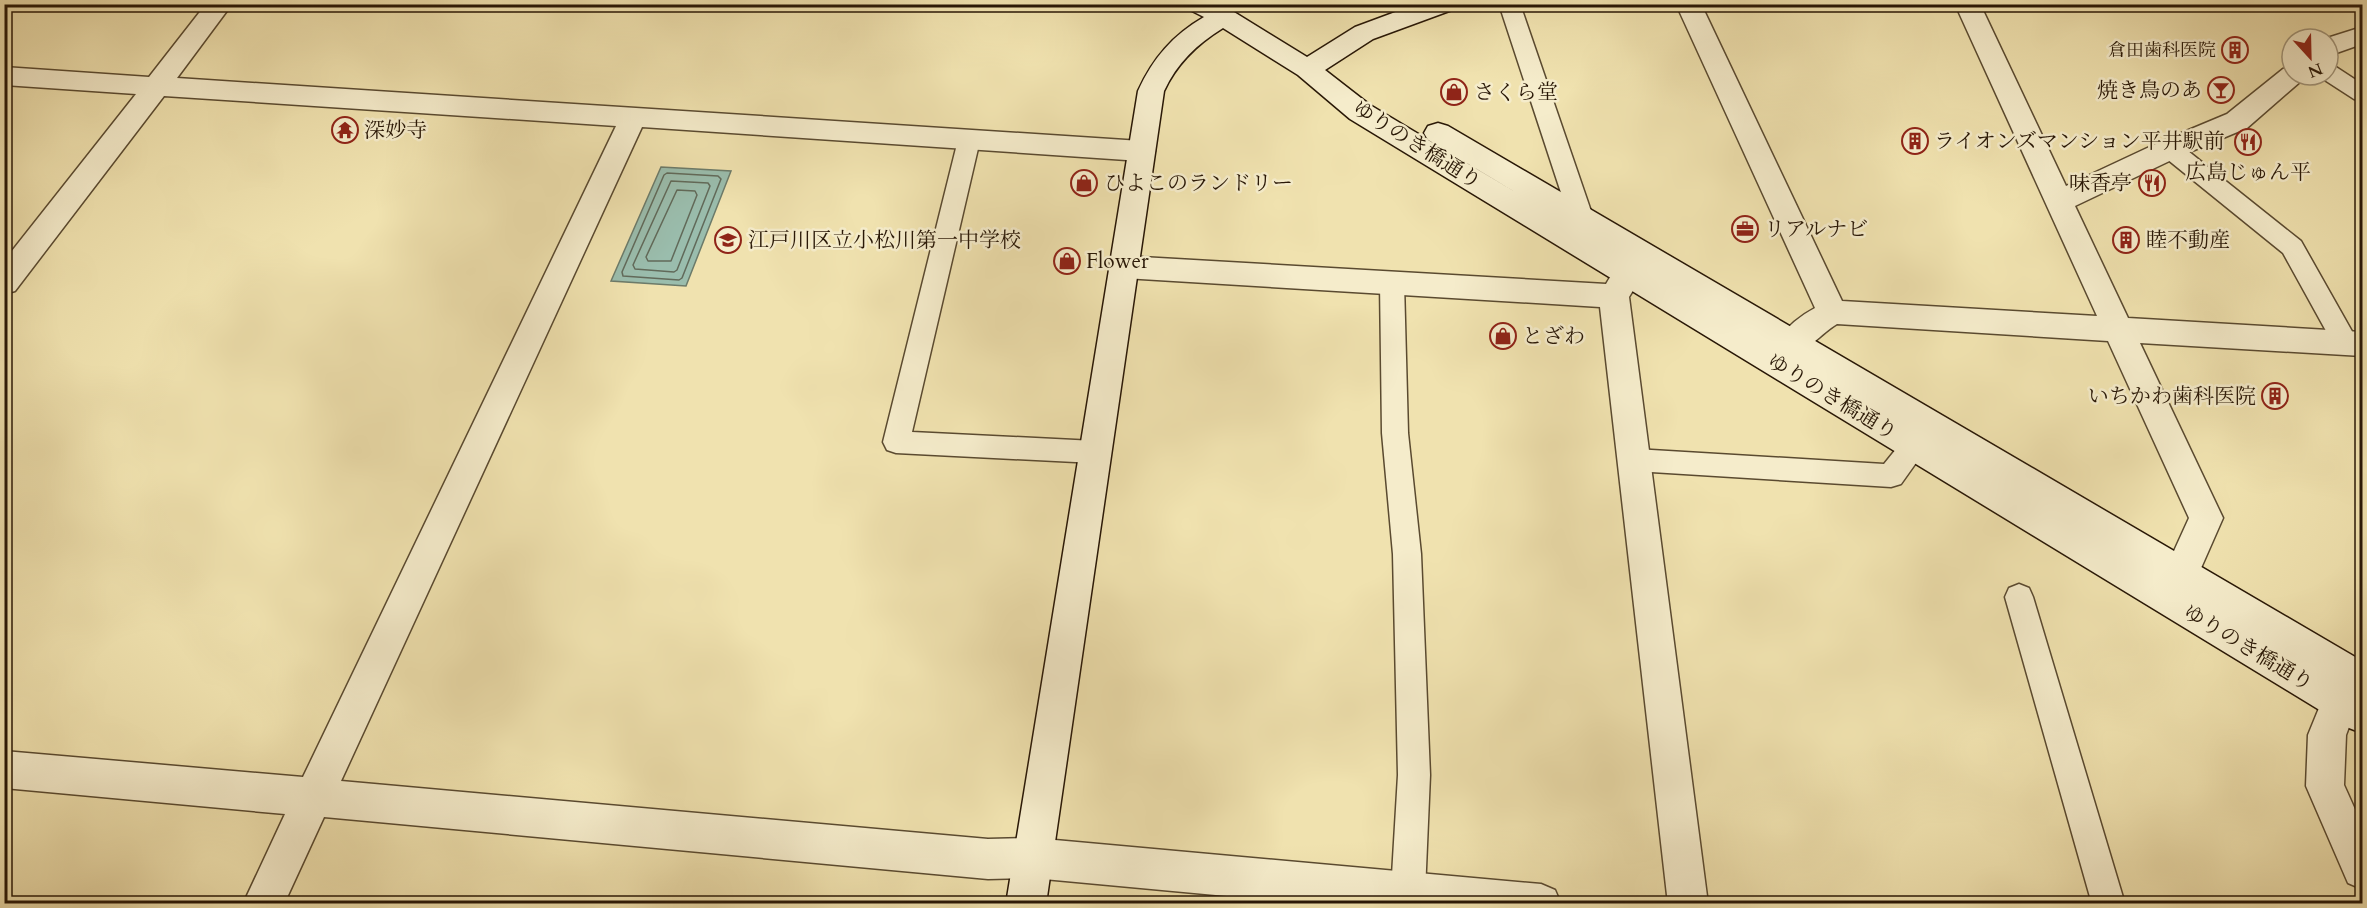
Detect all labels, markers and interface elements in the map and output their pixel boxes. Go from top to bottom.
north arrow [2280,27,2340,87]
building icon: 倉田歯科医院 [2220,35,2250,65]
place label: 倉田歯科医院 [2108,38,2216,63]
text: N [2305,57,2326,83]
bar icon: 焼き鳥のあ [2206,75,2236,105]
place label: 焼き鳥のあ [2097,76,2202,105]
shop icon: さくら堂 [1439,77,1469,107]
place label: さくら堂 [1474,78,1558,107]
street label: ゆりのき橋通り [1347,94,1487,196]
temple icon: 深妙寺 [330,115,360,145]
place label: 深妙寺 [364,116,427,145]
building icon: ライオンズマンション平井駅前 [1900,126,1930,156]
place label: ライオンズマンション平井駅前 [1934,127,2225,156]
restaurant icon: 広島じゅん平 [2233,127,2263,157]
place label: 広島じゅん平 [2185,158,2311,187]
shop icon: ひよこのランドリー [1069,168,1099,198]
restaurant icon: 味香亭 [2137,168,2167,198]
place label: ひよこのランドリー [1104,169,1293,198]
place label: 味香亭 [2069,169,2132,198]
office icon: リアルナビ [1730,214,1760,244]
place label: リアルナビ [1764,215,1868,244]
school or university icon: 江戸川区立小松川第一中学校 [713,225,743,255]
building icon: 睦不動産 [2111,225,2141,255]
place label: 江戸川区立小松川第一中学校 [748,226,1021,255]
place label: 睦不動産 [2146,226,2230,255]
shop icon: Flower [1052,246,1082,276]
place label: Flower [1086,247,1149,276]
shop icon: とざわ [1488,321,1518,351]
place label: とざわ [1522,322,1585,351]
street label: ゆりのき橋通り [1762,347,1902,447]
building icon: いちかわ歯科医院 [2260,381,2290,411]
place label: いちかわ歯科医院 [2088,382,2256,411]
street label: ゆりのき橋通り [2178,598,2318,698]

